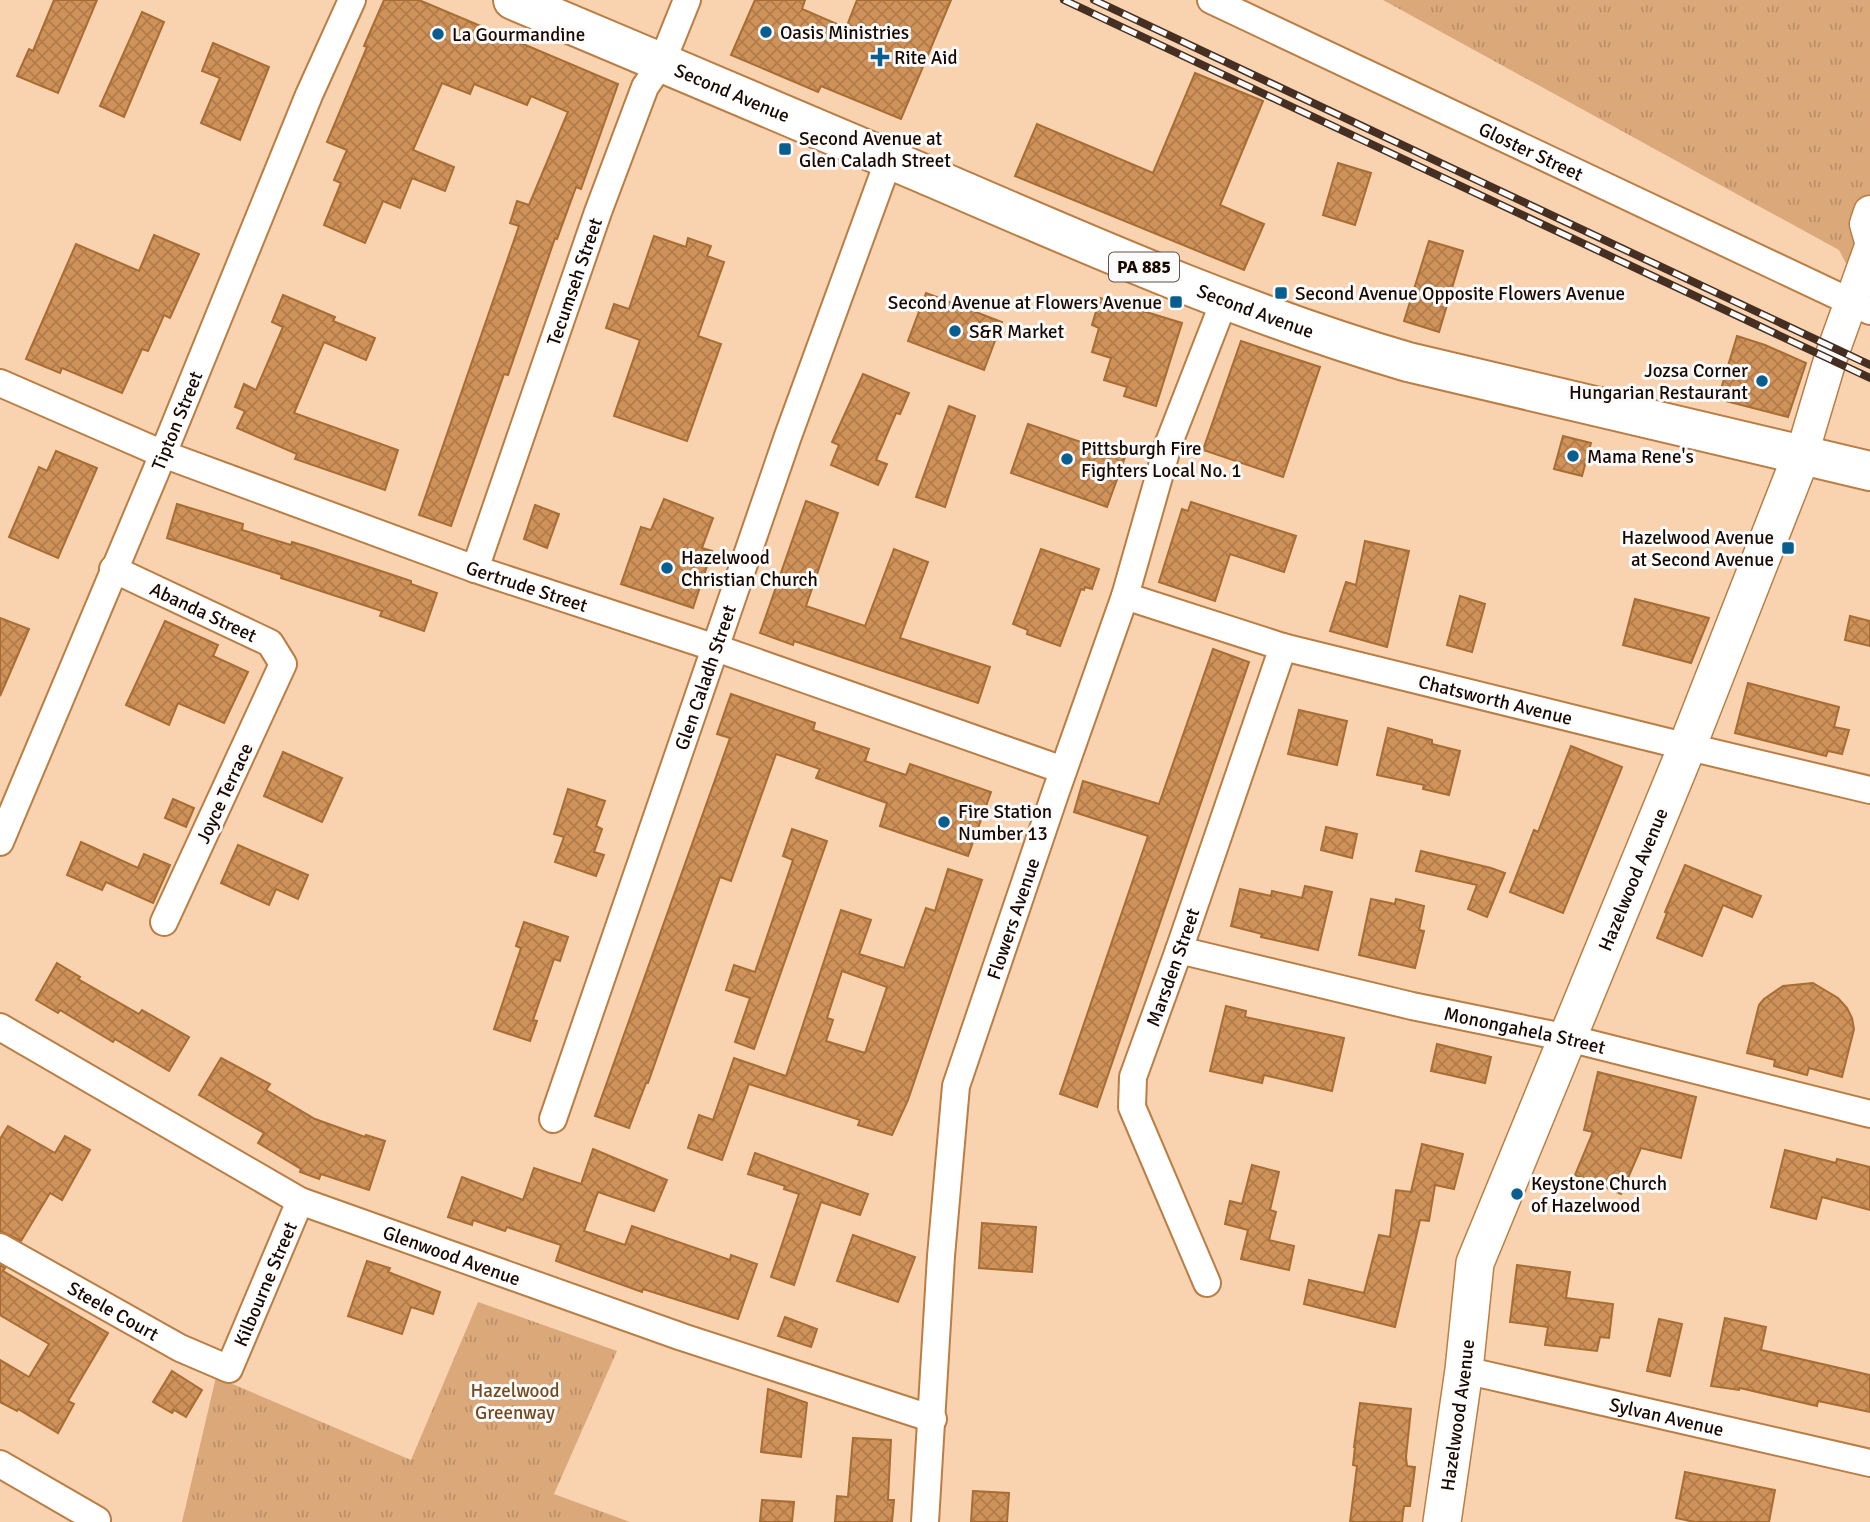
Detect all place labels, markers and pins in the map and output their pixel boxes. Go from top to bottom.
place label: Oasis Ministries [780,21,909,45]
place label: La Gourmandine [452,23,585,47]
marker: Oasis Ministries [758,24,774,40]
marker: La Gourmandine [430,26,446,42]
place label: Rite Aid [894,46,957,70]
marker: Rite Aid [872,49,888,65]
place label: Second Avenue at Glen Caladh Street [799,127,951,173]
marker: Second Avenue at Glen Caladh Street [777,141,793,157]
place label: Second Avenue Opposite Flowers Avenue [1295,282,1625,306]
marker: Second Avenue Opposite Flowers Avenue [1273,285,1289,301]
place label: Second Avenue at Flowers Avenue [888,291,1162,315]
marker: Second Avenue at Flowers Avenue [1168,294,1184,310]
place label: S&R Market [969,320,1065,344]
marker: S&R Market [947,323,963,339]
place label: Jozsa Corner Hungarian Restaurant [1569,359,1748,405]
marker: Jozsa Corner Hungarian Restaurant [1754,373,1770,389]
place label: Pittsburgh Fire Fighters Local No. 1 [1081,437,1242,483]
place label: Mama Rene's [1587,445,1694,469]
marker: Mama Rene's [1565,448,1581,464]
marker: Pittsburgh Fire Fighters Local No. 1 [1059,451,1075,467]
place label: Hazelwood Avenue at Second Avenue [1621,526,1774,572]
marker: Hazelwood Avenue at Second Avenue [1780,540,1796,556]
place label: Hazelwood Christian Church [681,546,818,592]
marker: Hazelwood Christian Church [659,560,675,576]
place label: Fire Station Number 13 [958,800,1052,846]
marker: Fire Station Number 13 [936,814,952,830]
place label: Keystone Church of Hazelwood [1531,1172,1667,1218]
marker: Keystone Church of Hazelwood [1509,1186,1525,1202]

